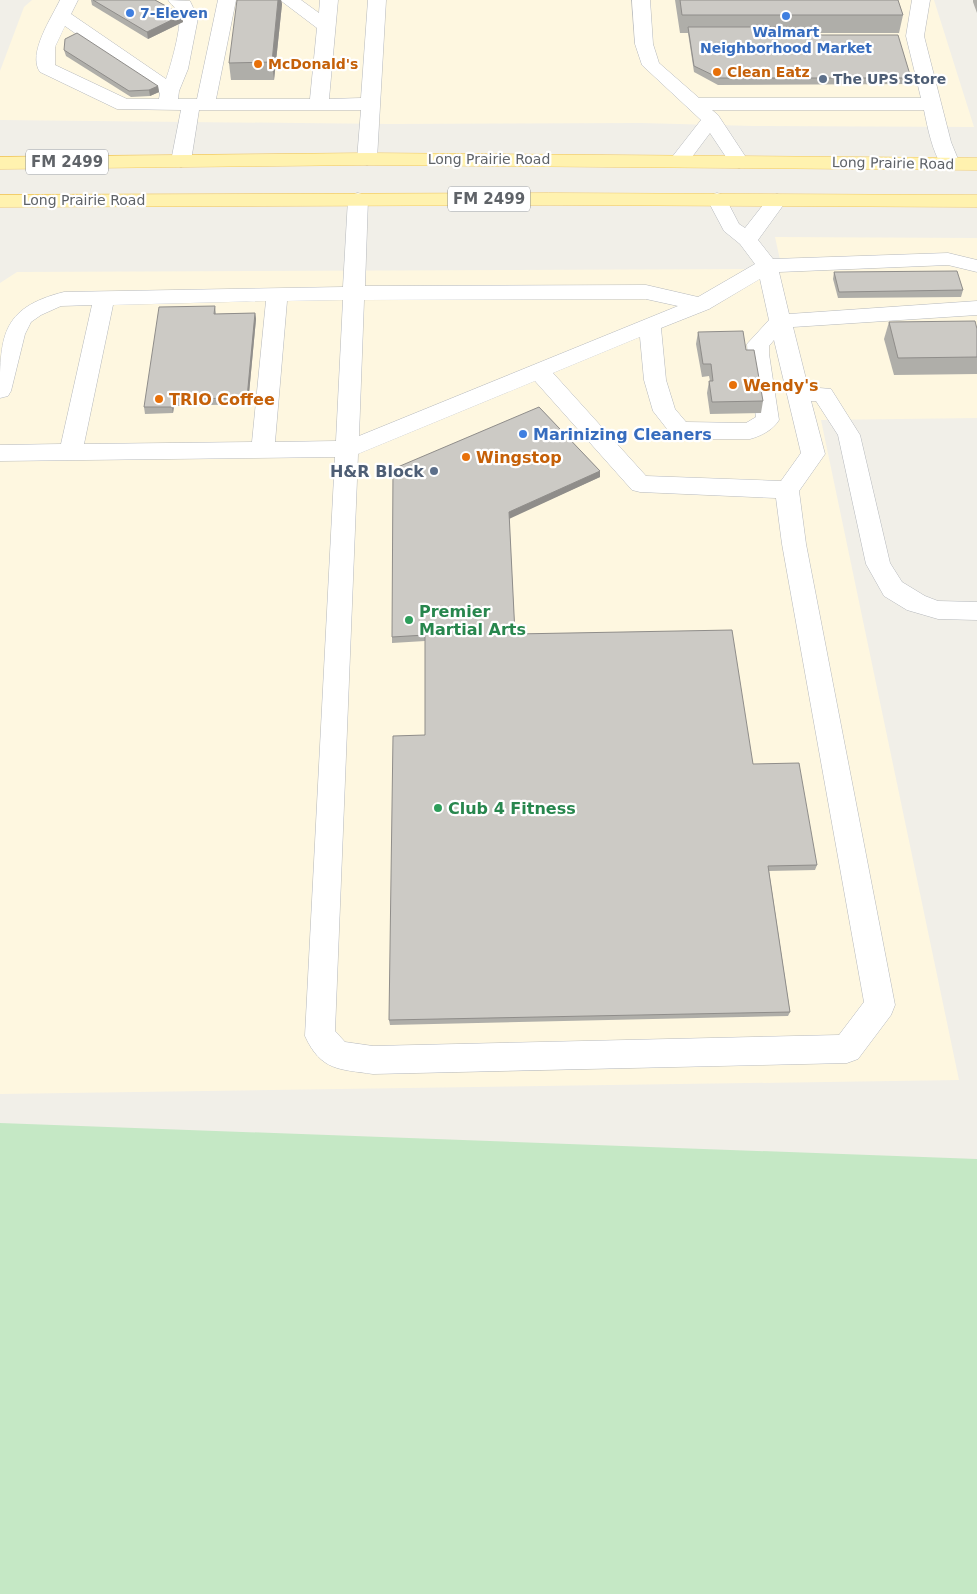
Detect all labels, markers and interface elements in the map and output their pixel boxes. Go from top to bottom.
place label: 7-Eleven [140,5,208,21]
marker: 7-Eleven [124,7,136,19]
marker: Walmart Neighborhood Market [780,10,792,22]
place label: Walmart Neighborhood Market [700,24,872,56]
place label: McDonald's [268,56,358,72]
marker: McDonald's [252,58,264,70]
place label: Clean Eatz [727,64,810,80]
marker: Clean Eatz [711,66,723,78]
place label: The UPS Store [833,71,946,87]
marker: The UPS Store [817,73,829,85]
road number: FM 2499 [26,150,108,174]
street label: Long Prairie Road [428,151,550,167]
street label: Long Prairie Road [832,154,954,172]
road number: FM 2499 [448,186,530,212]
street label: Long Prairie Road [23,192,145,208]
place label: Wendy's [743,376,819,395]
marker: Wendy's [727,379,739,391]
place label: TRIO Coffee [169,390,275,409]
marker: TRIO Coffee [153,393,165,405]
place label: Marinizing Cleaners [533,425,712,444]
marker: Marinizing Cleaners [517,428,529,440]
place label: Wingstop [476,448,562,467]
marker: Wingstop [460,451,472,463]
place label: H&R Block [330,462,424,481]
marker: H&R Block [428,465,440,477]
place label: Premier Martial Arts [419,602,526,639]
marker: Premier Martial Arts [403,614,415,626]
place label: Club 4 Fitness [448,799,576,818]
marker: Club 4 Fitness [432,802,444,814]

